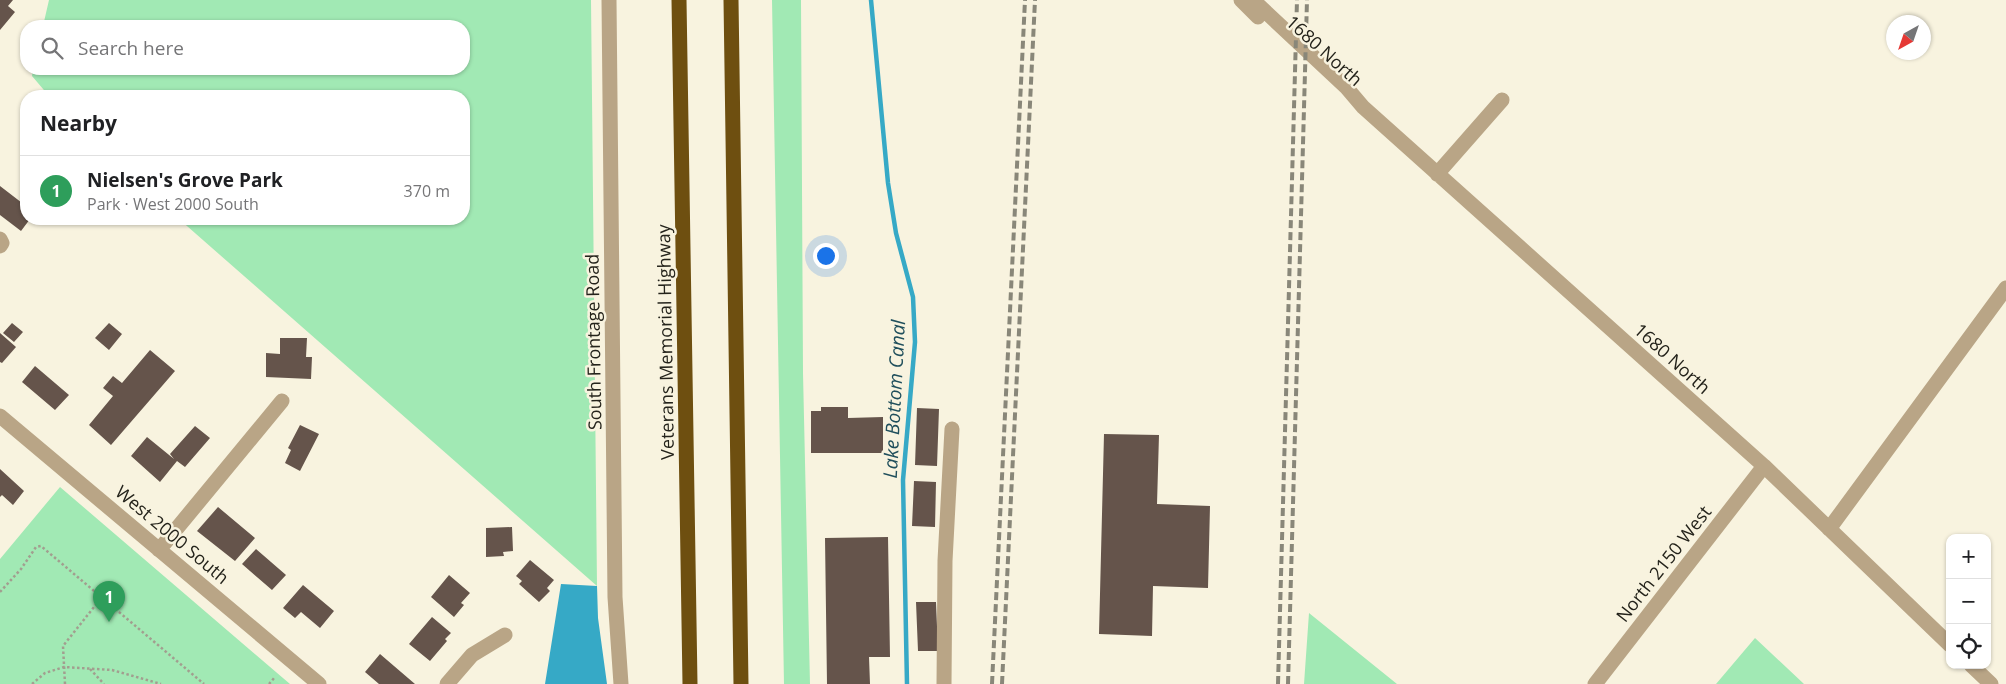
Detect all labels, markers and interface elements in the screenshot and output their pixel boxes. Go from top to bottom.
street label: 1680 North [1281,10,1368,91]
north arrow [1886,15,1931,60]
search box [20,20,470,75]
icon: search [38,34,66,62]
text: Search here [78,35,184,61]
text: Nearby [40,109,117,137]
text: Nielsen's Grove Park [87,167,283,193]
text: 1 [51,180,61,202]
text: 370 m [404,180,450,202]
text: Park · West 2000 South [87,193,259,215]
street label: Veterans Memorial Highway [651,223,679,460]
your location [813,243,839,269]
street label: South Frontage Road [579,254,607,430]
water label: Lake Bottom Canal [877,318,911,479]
street label: 1680 North [1629,318,1716,399]
street label: West 2000 South [111,480,235,589]
street label: North 2150 West [1610,500,1716,626]
map controls [1946,534,1991,669]
button: + [1946,534,1991,579]
button: − [1946,579,1991,624]
pin: 1 [93,581,125,622]
button: locate [1946,624,1991,669]

